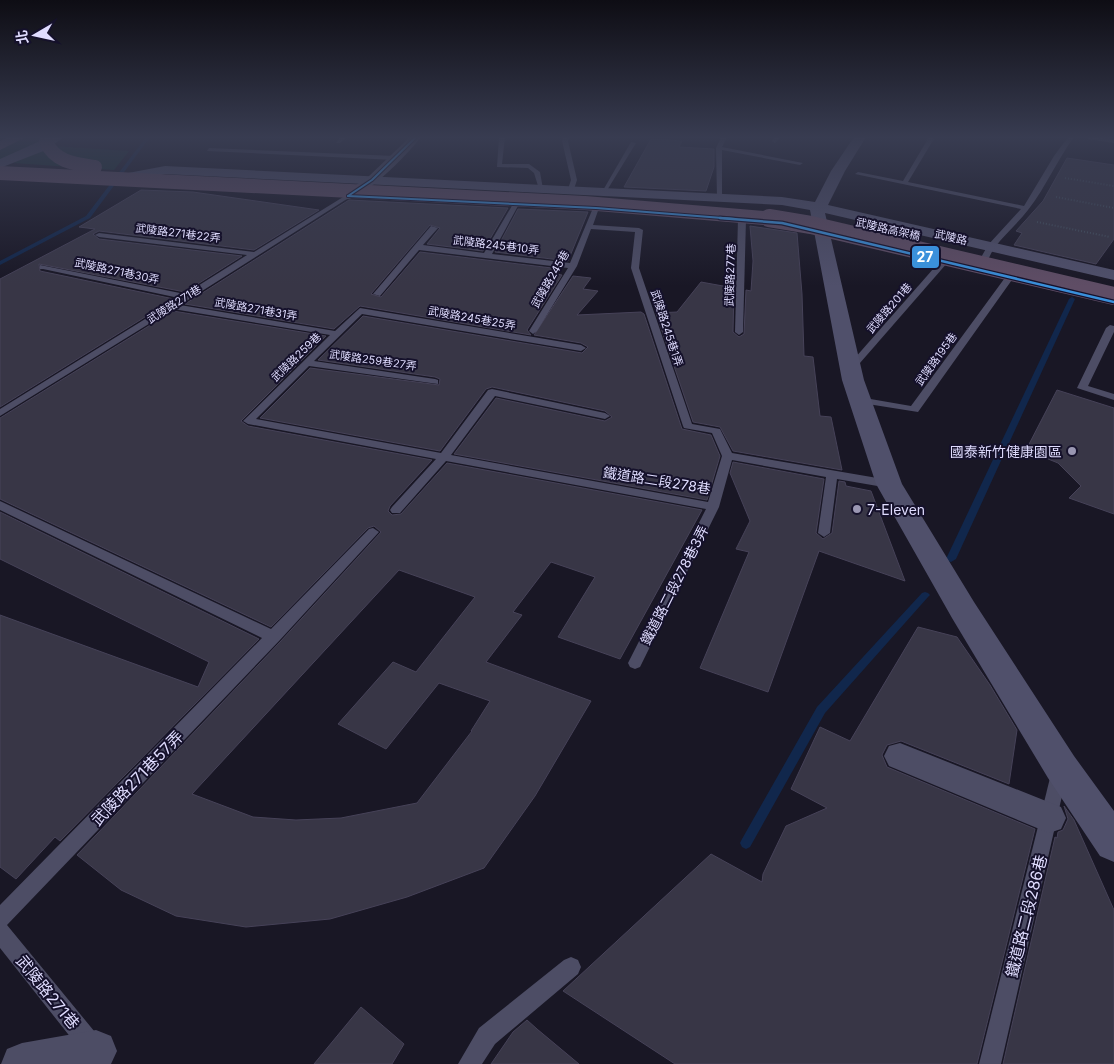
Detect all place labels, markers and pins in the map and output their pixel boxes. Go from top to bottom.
place label: 國泰新竹健康園區 [950,443,1062,460]
marker: 國泰新竹健康園區 [1066,445,1078,457]
place label: 7-Eleven [867,501,925,518]
marker: 7-Eleven [851,503,863,515]

